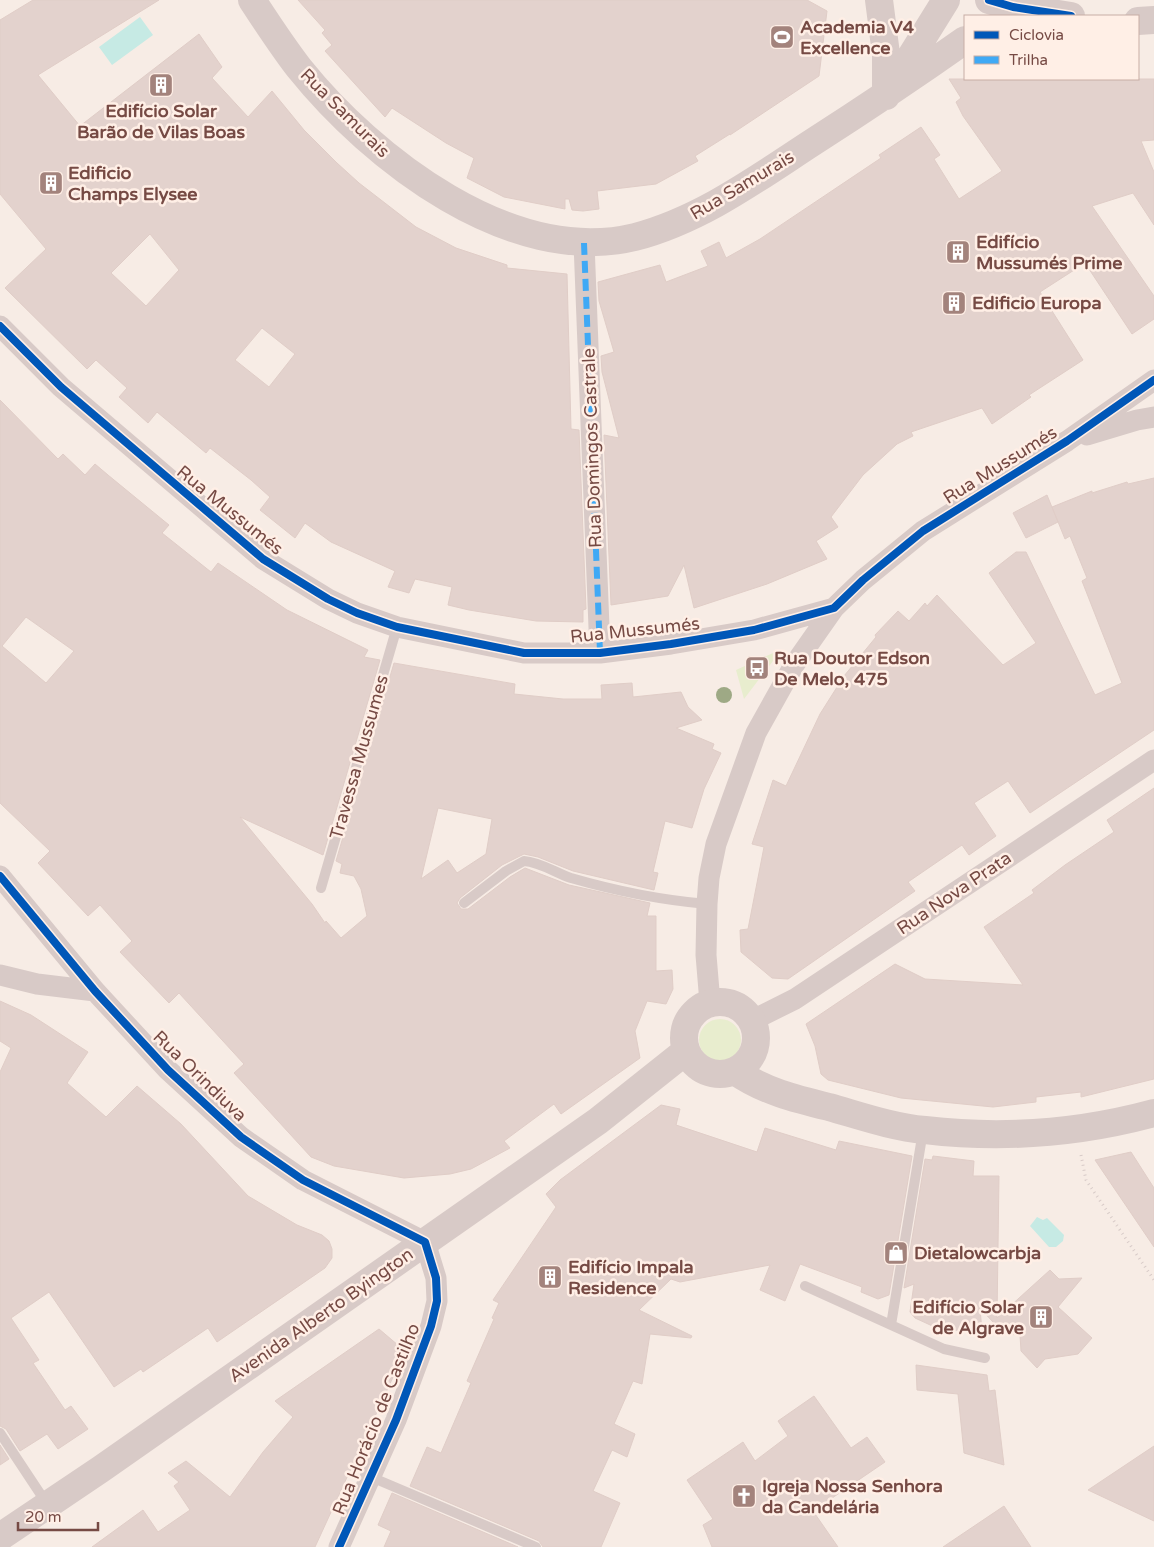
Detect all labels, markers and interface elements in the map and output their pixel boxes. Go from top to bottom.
legend [964,15,1139,80]
place label: Academia V4 Excellence [800,16,915,59]
sports icon: Academia V4 Excellence [769,24,795,50]
text: Ciclovia [1009,26,1064,44]
text: Trilha [1009,51,1048,69]
street label: Rua Samurais [296,64,394,162]
building icon: Edifício Solar Barão de Vilas Boas [148,72,174,98]
place label: Edifício Solar Barão de Vilas Boas [77,100,245,143]
street label: Rua Samurais [686,145,798,225]
place label: Edificio Champs Elysee [68,162,197,205]
building icon: Edificio Champs Elysee [38,170,64,196]
place label: Edifício Mussumés Prime [976,231,1122,274]
building icon: Edifício Mussumés Prime [945,239,971,265]
building icon: Edificio Europa [941,290,967,316]
place label: Edificio Europa [972,292,1102,314]
street label: Rua Domingos Castrale [578,348,606,548]
street label: Rua Mussumés [939,421,1061,509]
street label: Rua Mussumés [172,460,288,560]
street label: Rua Mussumés [569,612,701,648]
place label: Rua Doutor Edson De Melo, 475 [774,647,930,690]
bus stop icon: Rua Doutor Edson De Melo, 475 [744,655,770,681]
street label: Travessa Mussumes [325,672,393,842]
street label: Rua Nova Prata [892,847,1016,939]
street label: Rua Orindiuva [149,1026,251,1126]
shop icon: Dietalowcarbja [883,1240,909,1266]
place label: Dietalowcarbja [914,1242,1041,1264]
street label: Avenida Alberto Byington [225,1243,417,1387]
place label: Edifício Impala Residence [568,1256,694,1299]
building icon: Edifício Impala Residence [537,1264,563,1290]
place label: Edifício Solar de Algrave [912,1296,1025,1339]
building icon: Edifício Solar de Algrave [1028,1304,1054,1330]
street label: Rua Horácio de Castilho [327,1320,425,1518]
place label: Igreja Nossa Senhora da Candelária [762,1475,943,1518]
church icon: Igreja Nossa Senhora da Candelária [731,1483,757,1509]
scale bar [18,1500,98,1532]
text: 20 m [25,1508,62,1526]

